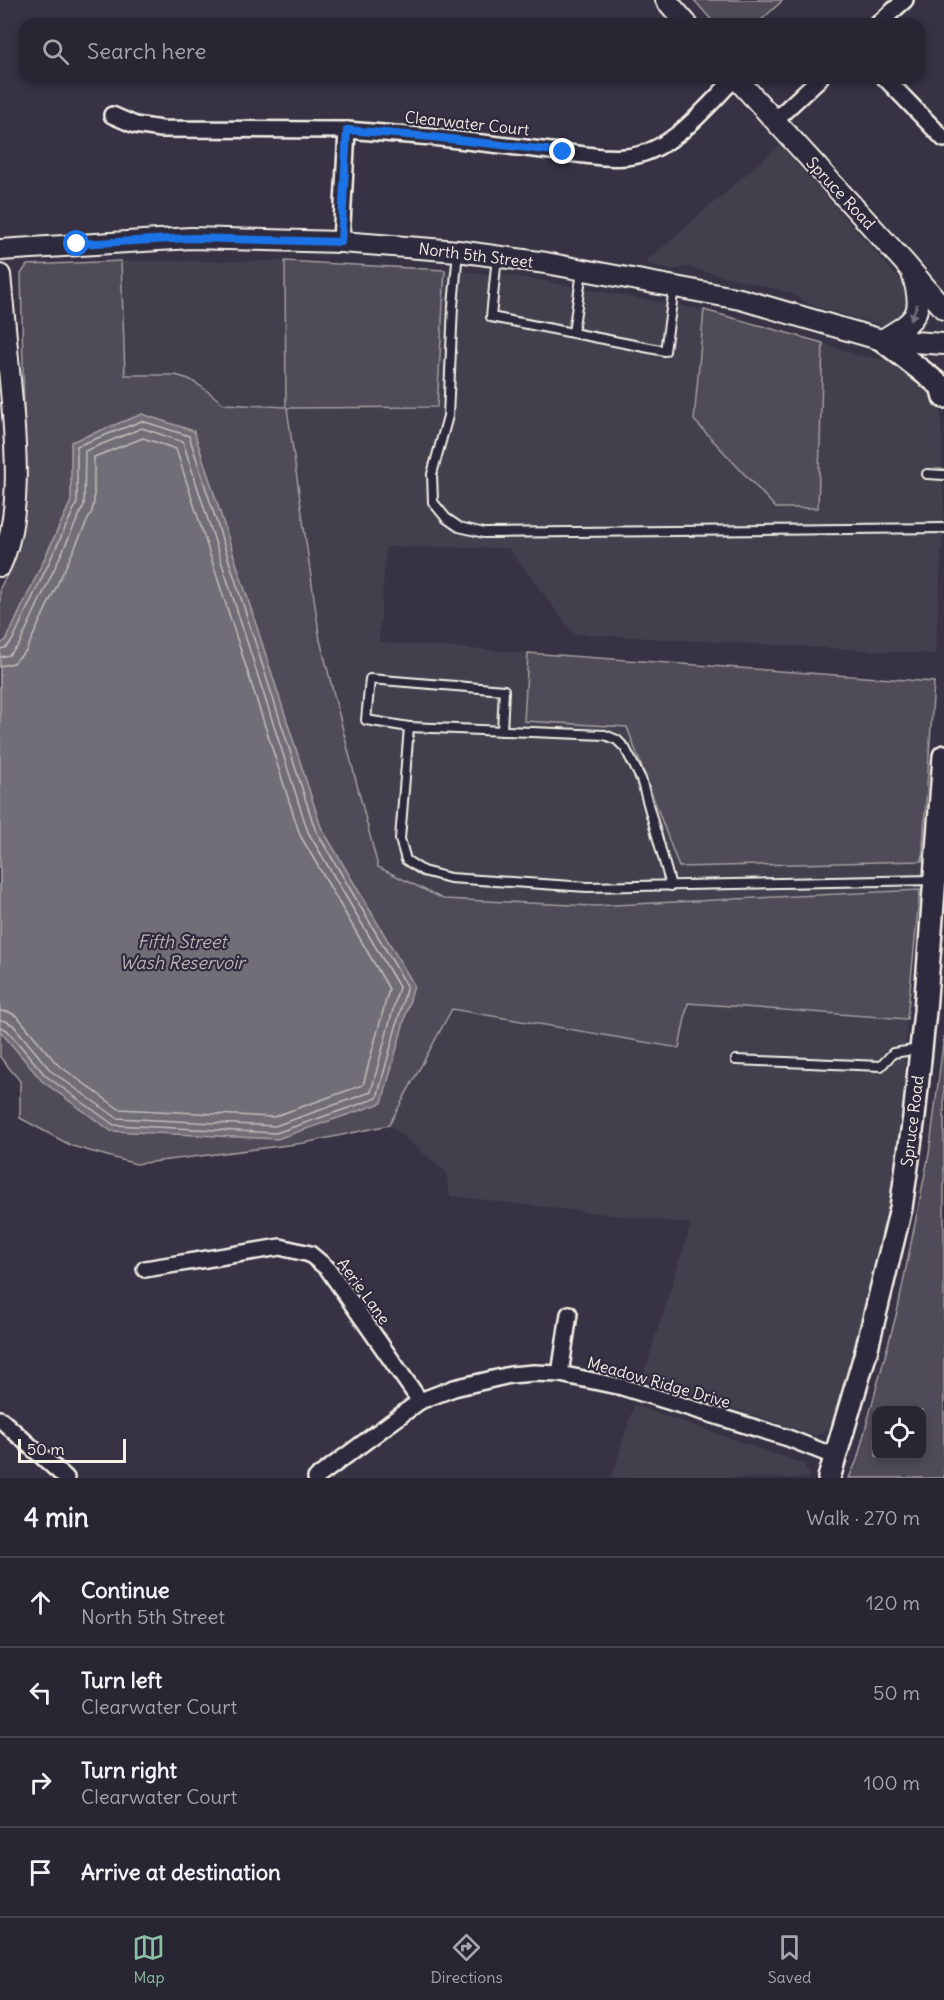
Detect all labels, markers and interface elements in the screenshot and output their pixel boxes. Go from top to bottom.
search box [18,18,926,84]
icon: search [39,35,72,68]
text: Search here [87,37,206,65]
street label: Clearwater Court [404,107,531,140]
route end [549,138,575,164]
street label: Spruce Road [802,153,880,233]
route start [63,230,89,256]
street label: North 5th Street [418,238,535,272]
one-way arrow [909,304,919,322]
water label: Fifth Street Wash Reservoir [119,930,247,974]
street label: Spruce Road [896,1074,928,1168]
street label: Aerie Lane [333,1254,395,1328]
street label: Meadow Ridge Drive [585,1352,733,1412]
map controls [872,1406,926,1460]
button: locate [872,1406,926,1460]
scale bar [18,1436,126,1464]
text: 50 m [27,1439,65,1459]
text: 4 min [24,1501,89,1534]
text: Walk · 270 m [806,1505,920,1530]
text: Continue [81,1576,170,1604]
icon: ahead [24,1586,57,1619]
text: 120 m [866,1590,920,1615]
text: North 5th Street [81,1604,225,1629]
text: Turn left [81,1666,162,1694]
icon: left [24,1676,57,1709]
text: 50 m [873,1680,920,1705]
text: Clearwater Court [81,1694,237,1719]
text: Turn right [81,1756,177,1784]
icon: right [24,1766,57,1799]
text: 100 m [863,1770,920,1795]
text: Clearwater Court [81,1784,237,1809]
icon: arrive [24,1856,57,1889]
text: Arrive at destination [81,1858,281,1886]
tab: Map [132,1931,165,1987]
tab: Directions [430,1931,503,1987]
tab: Saved [768,1931,812,1987]

